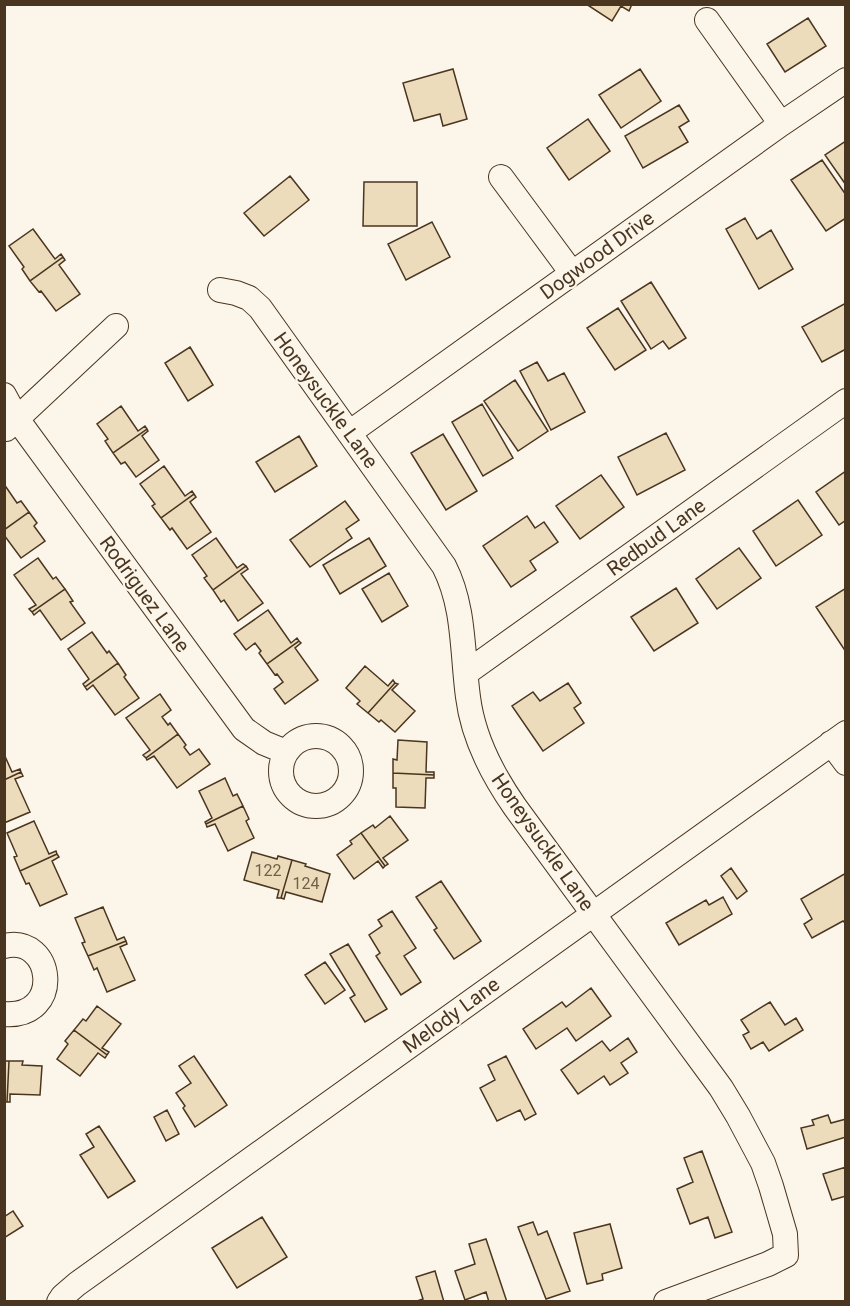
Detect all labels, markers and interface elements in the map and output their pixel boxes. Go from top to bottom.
street label: Dogwood Drive [535,206,659,304]
street label: Honeysuckle Lane [269,327,383,473]
street label: Redbud Lane [602,493,710,581]
street label: Rodriguez Lane [95,531,195,657]
street label: Honeysuckle Lane [487,769,599,915]
house number: 122 [255,861,281,880]
house number: 124 [293,874,319,893]
street label: Melody Lane [398,972,504,1058]

